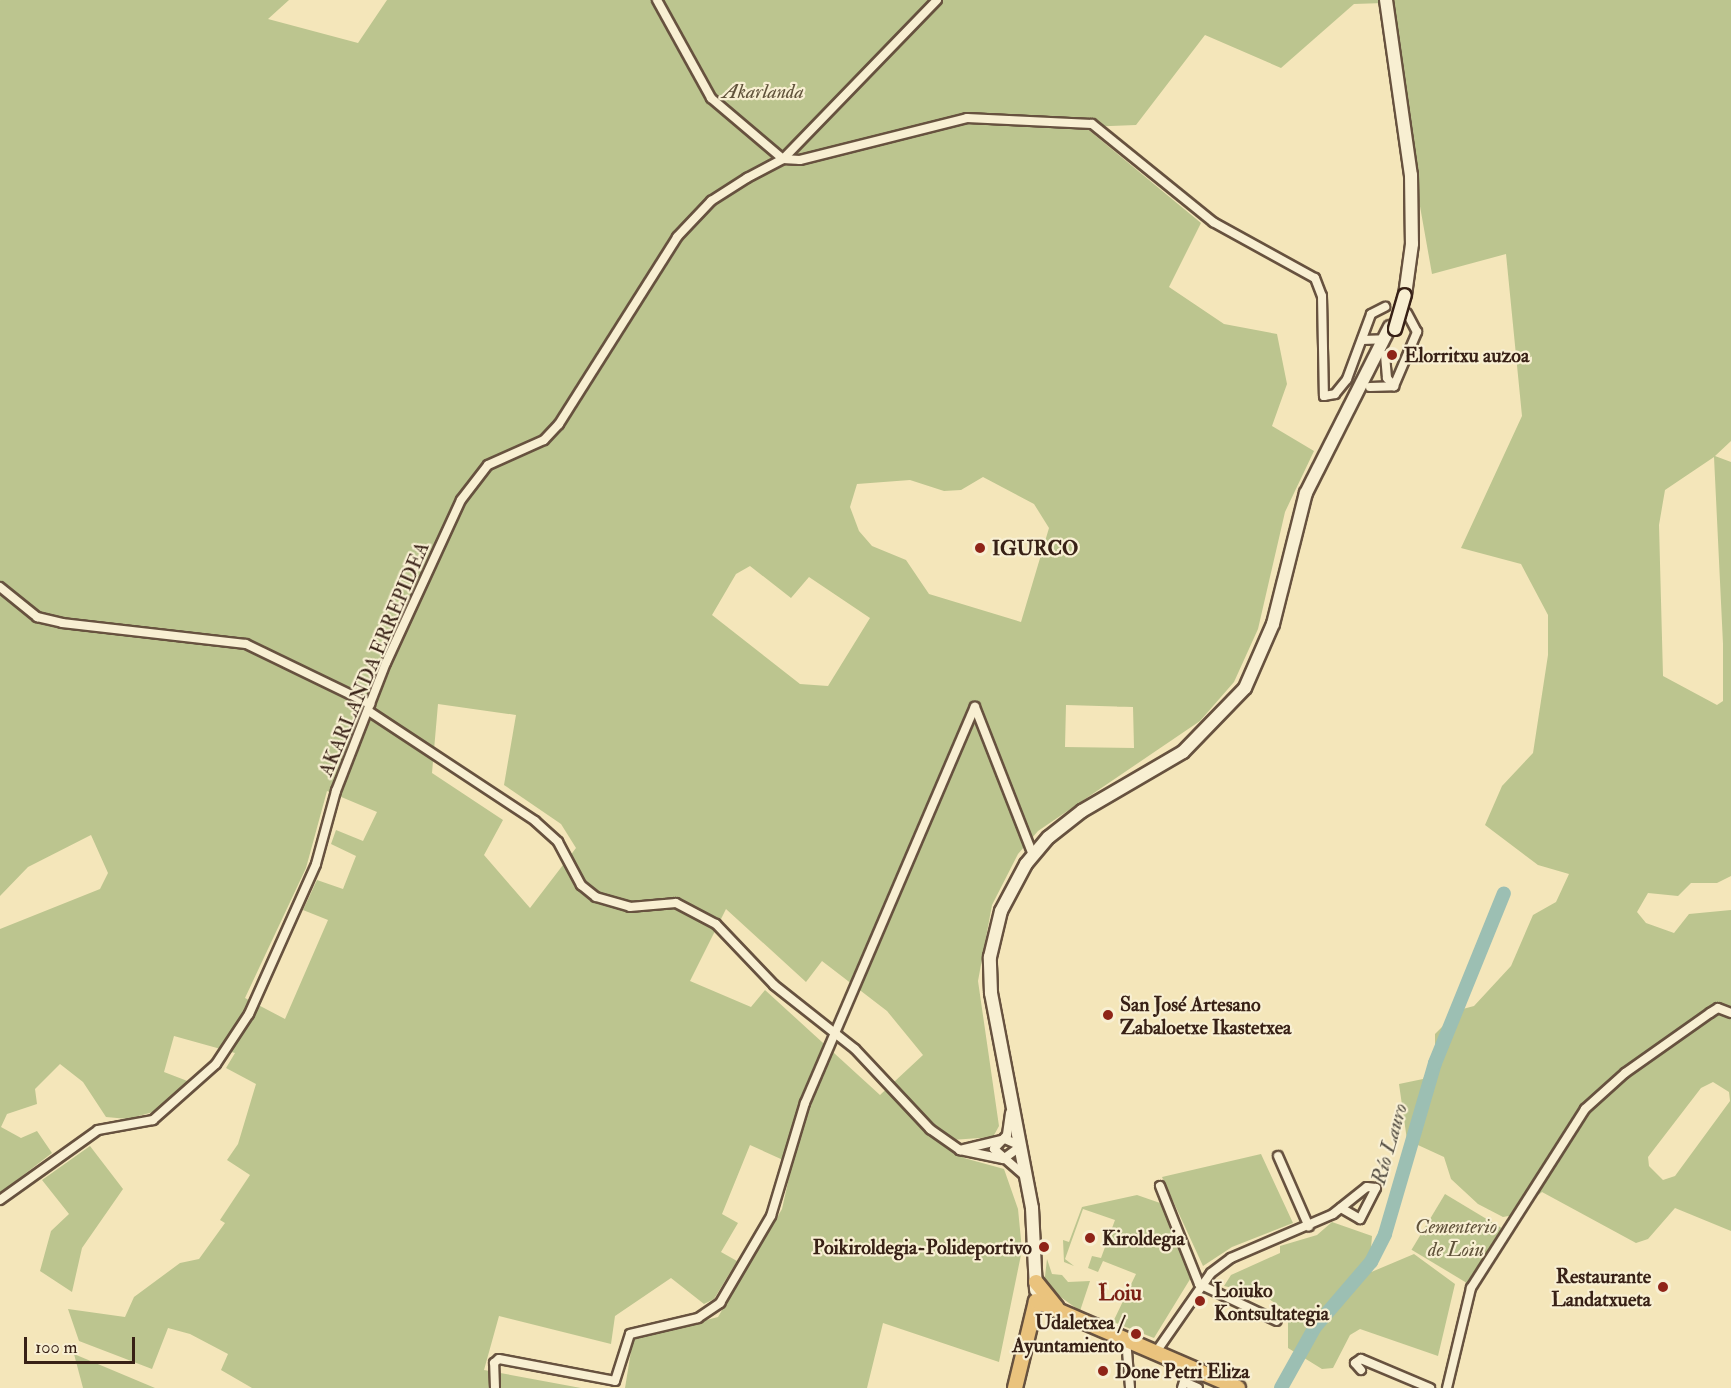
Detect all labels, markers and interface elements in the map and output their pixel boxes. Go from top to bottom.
park label: Akarlanda [722,79,804,103]
place label: Elorritxu auzoa [1404,343,1529,367]
marker: Elorritxu auzoa [1385,348,1399,362]
place label: IGURCO [992,536,1078,560]
street label: AKARLANDA ERREPIDEA [314,538,434,780]
marker: IGURCO [973,541,987,555]
place label: San José Artesano Zabaloetxe Ikastetxea [1120,992,1291,1039]
marker: San José Artesano Zabaloetxe Ikastetxea [1101,1008,1115,1022]
water label: Río Lauro [1366,1101,1414,1187]
park label: Cementerio de Loiu [1415,1215,1497,1262]
place label: Kiroldegia [1102,1226,1185,1250]
marker: Kiroldegia [1083,1231,1097,1245]
place label: Poikiroldegia-Polideportivo [813,1235,1032,1259]
marker: Poikiroldegia-Polideportivo [1037,1240,1051,1254]
place label: Restaurante Landatxueta [1551,1264,1651,1311]
place label: Loiuko Kontsultategia [1214,1278,1329,1325]
marker: Restaurante Landatxueta [1656,1280,1670,1294]
district label: Loiu [1098,1281,1142,1307]
marker: Loiuko Kontsultategia [1191,1292,1209,1310]
place label: Udaletxea / Ayuntamiento [1012,1310,1124,1357]
scale bar [27,1325,138,1363]
marker: Udaletxea / Ayuntamiento [1129,1327,1143,1341]
text: 100 m [35,1336,78,1359]
place label: Done Petri Eliza [1115,1359,1250,1383]
marker: Done Petri Eliza [1096,1364,1110,1378]

